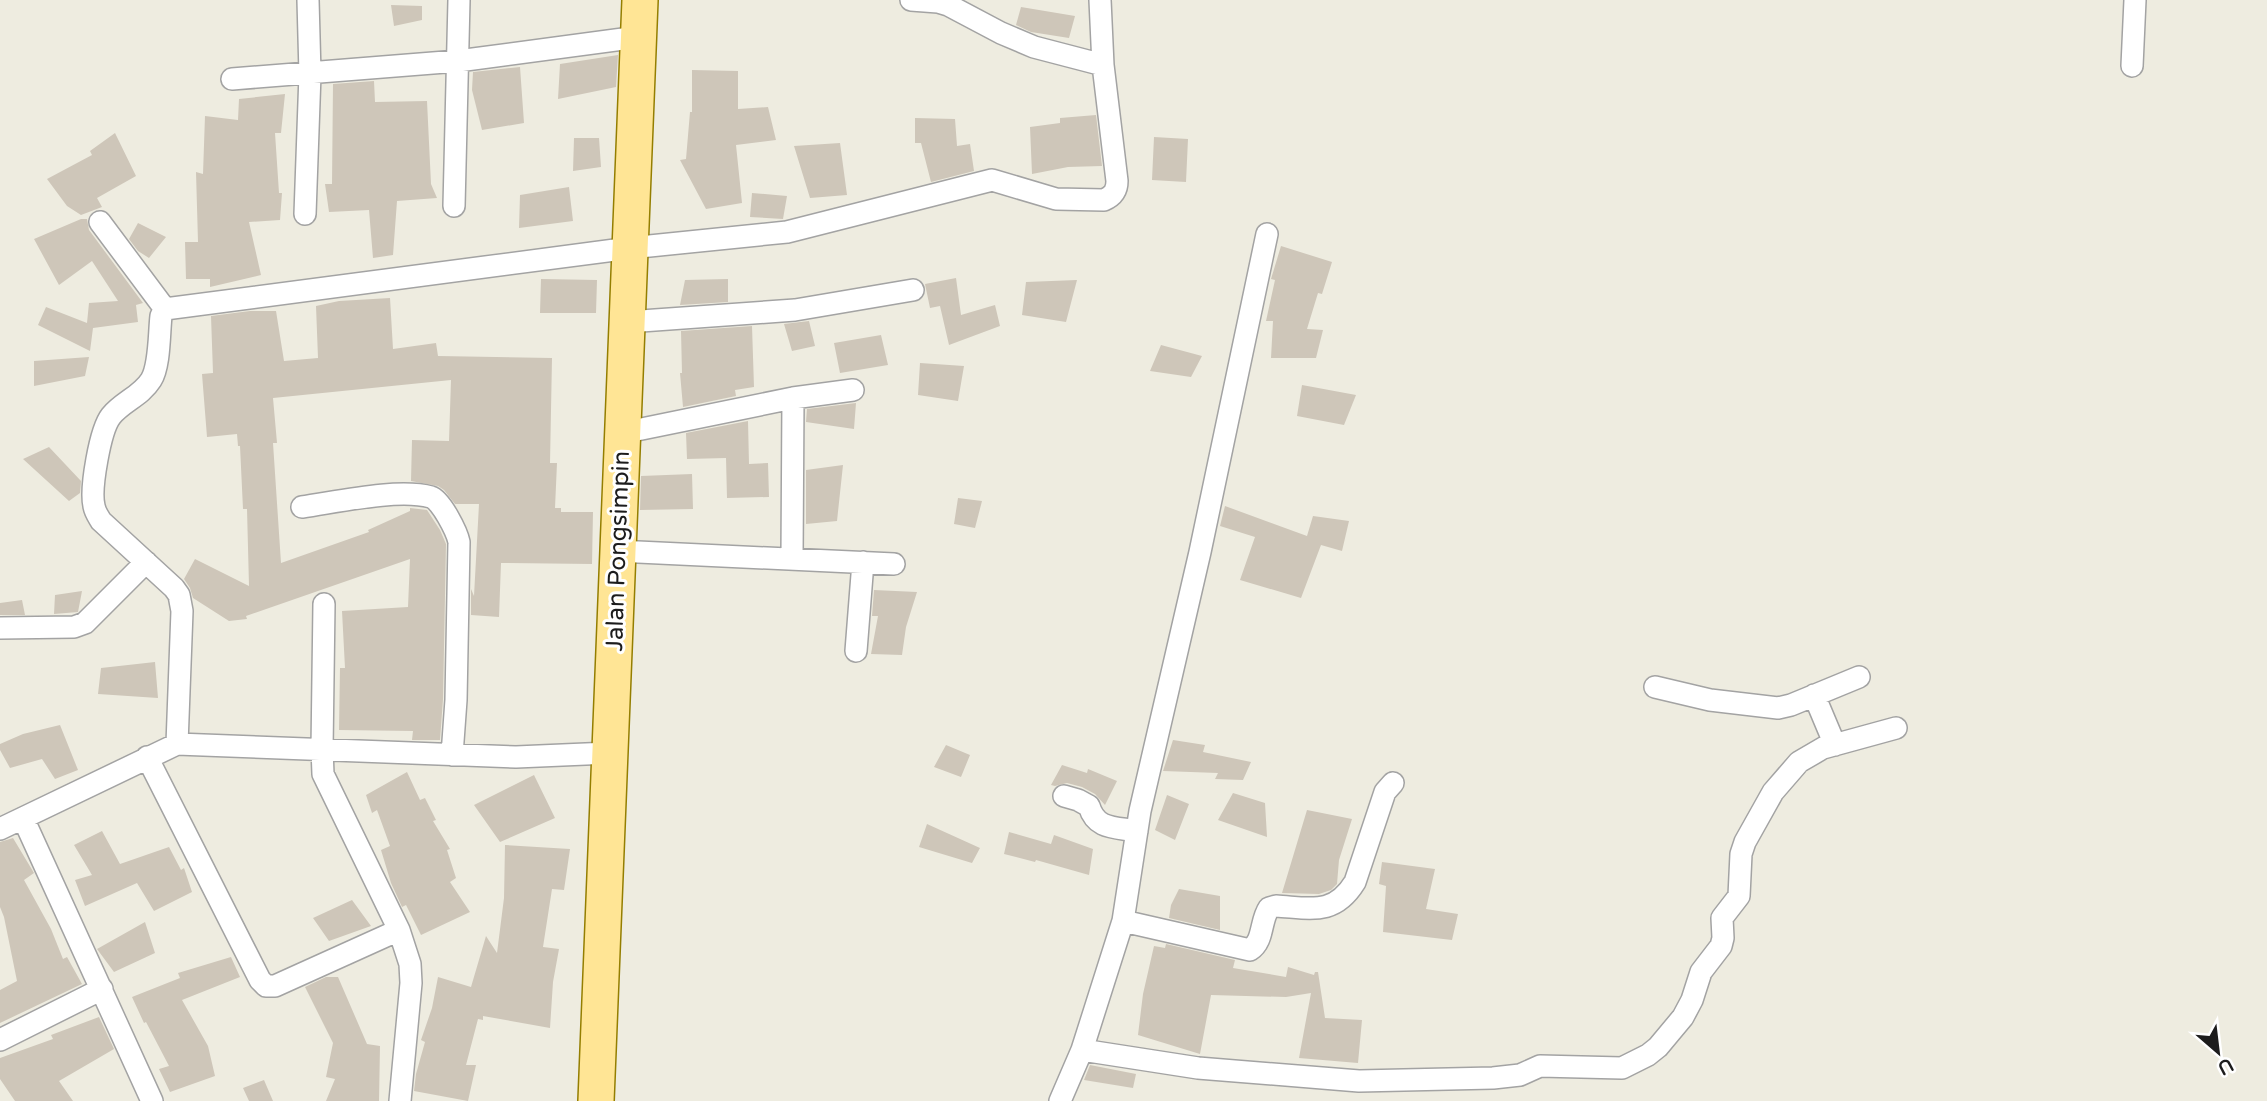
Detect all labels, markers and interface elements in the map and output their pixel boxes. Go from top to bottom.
street label: Jalan Pongsimpin [600,450,636,652]
north arrow [2183,1017,2253,1087]
text: U [2214,1053,2237,1079]

